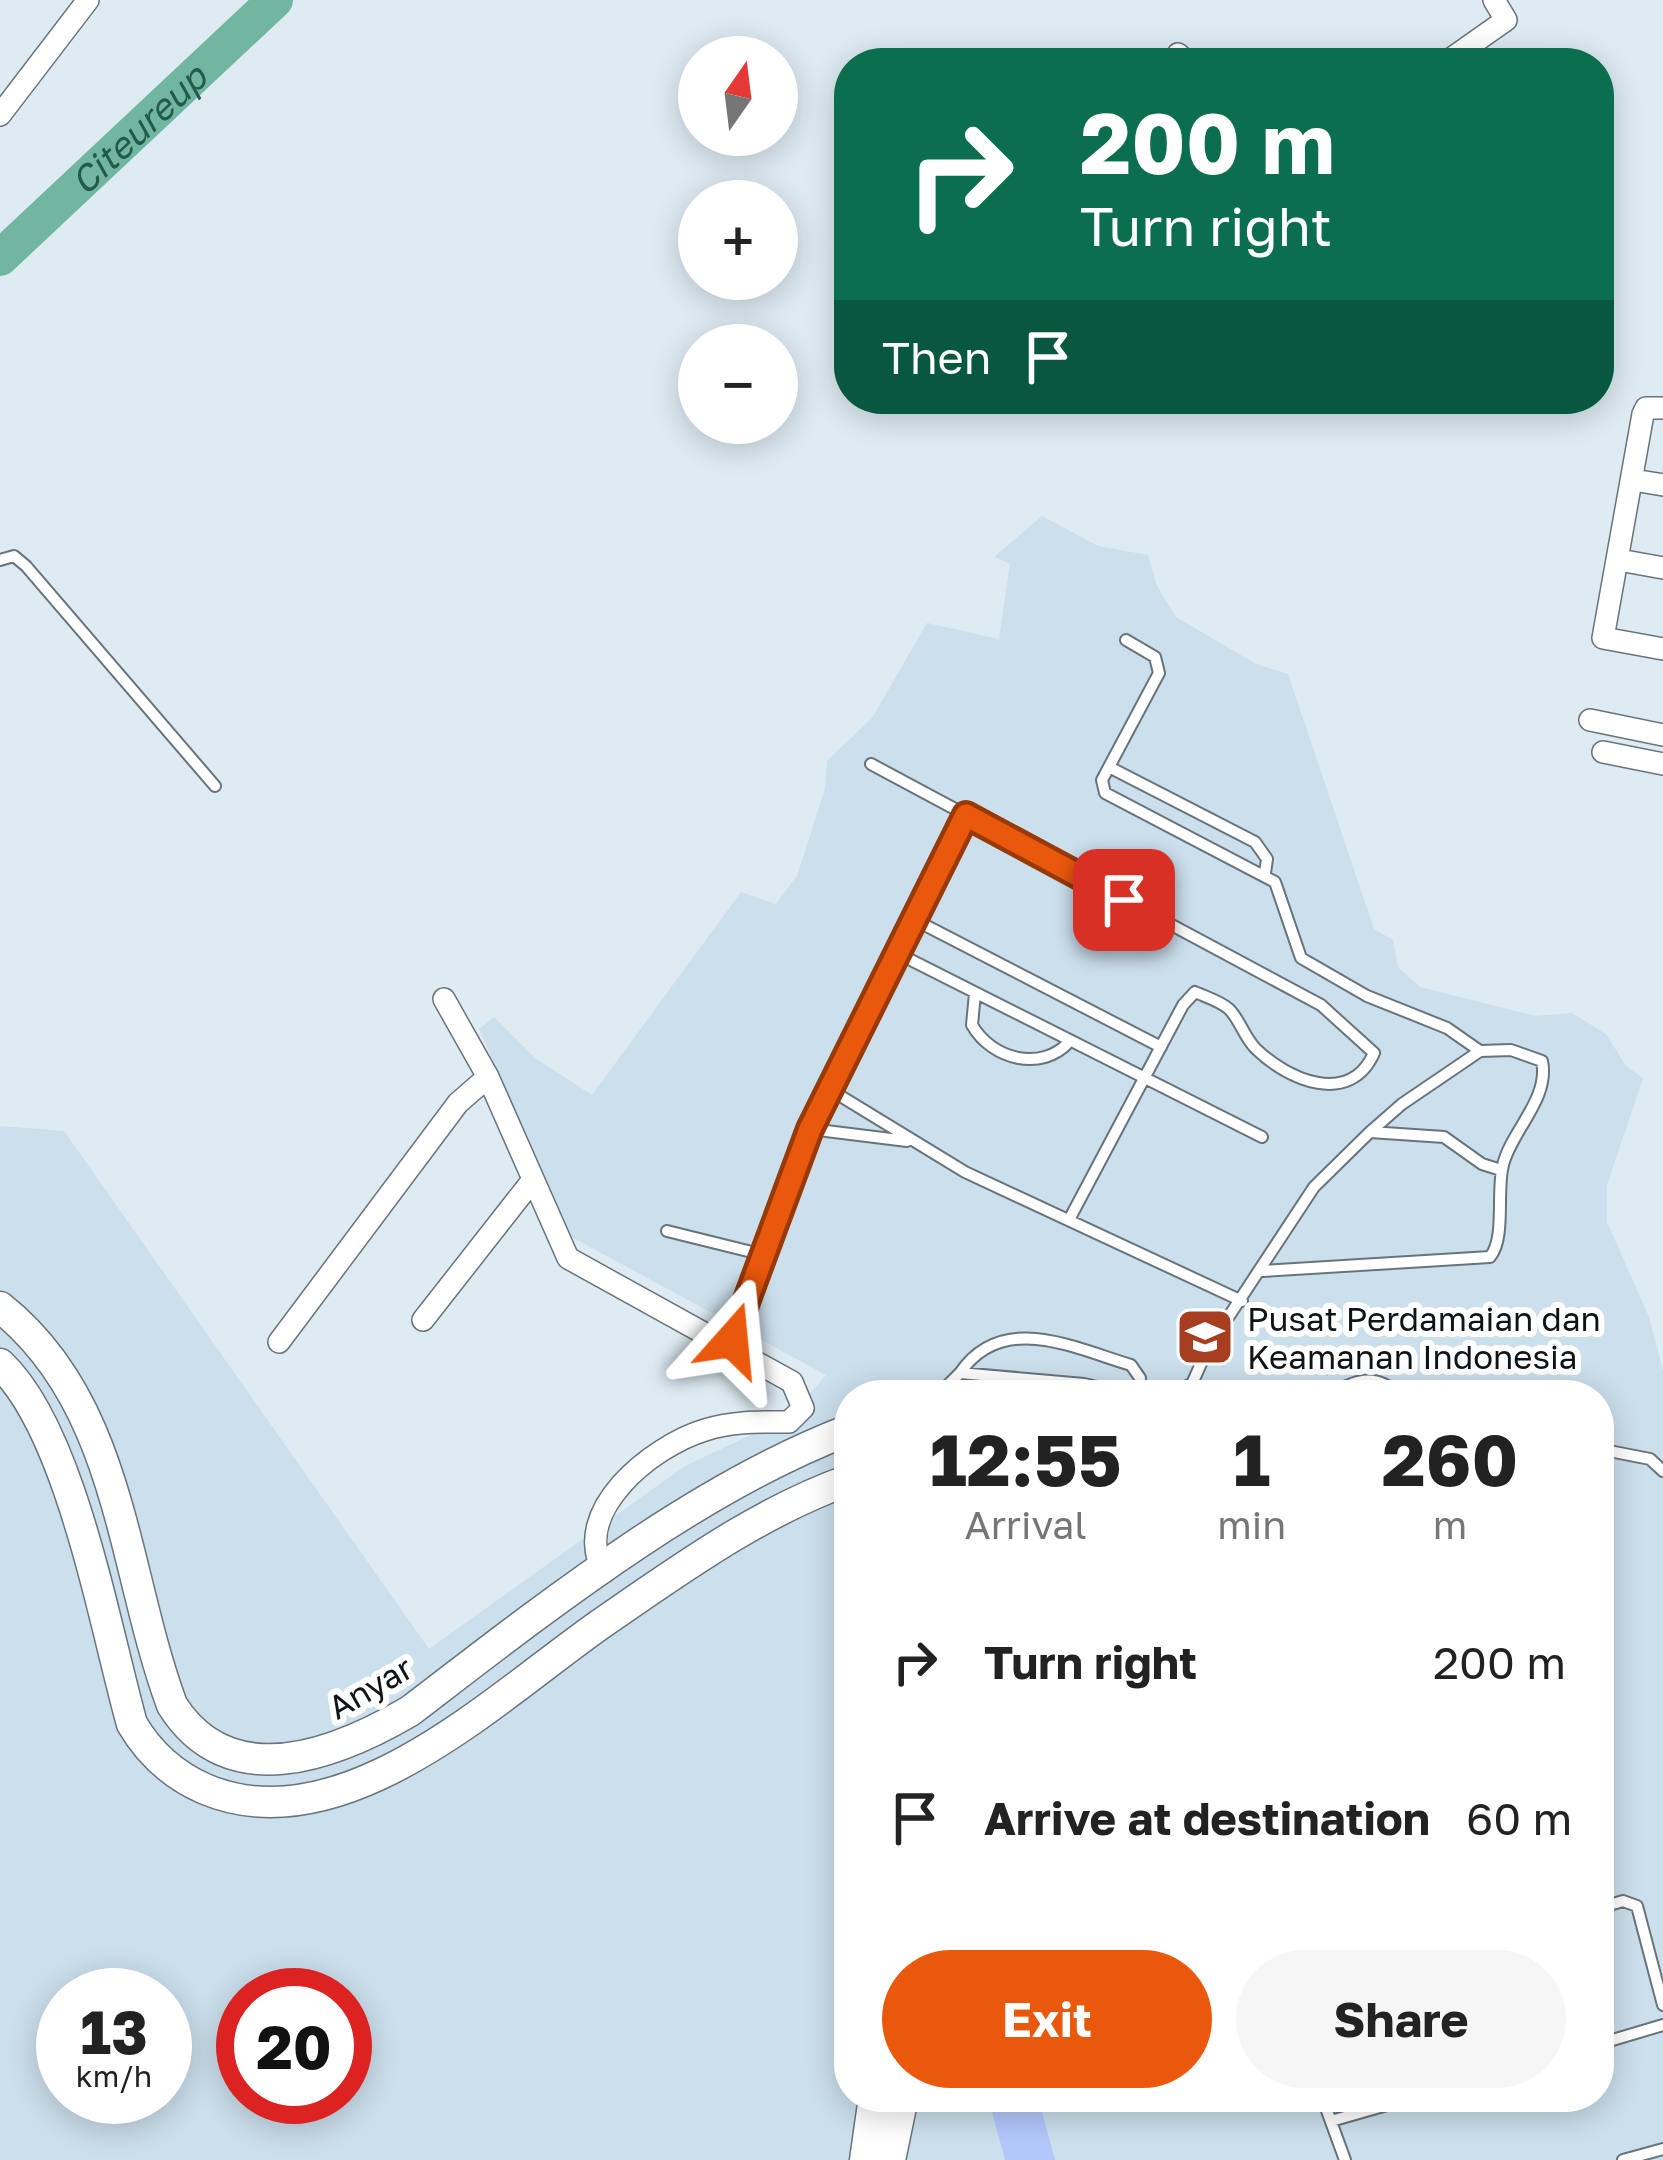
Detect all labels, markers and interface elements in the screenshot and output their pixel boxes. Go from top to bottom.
north arrow [678,36,798,156]
map controls [678,36,798,444]
water label: Citeureup [61,53,217,202]
text: 200 m [1080,92,1335,192]
icon: right [882,96,1038,252]
button: + [678,180,798,300]
text: Turn right [1080,193,1332,258]
button: − [678,324,798,444]
icon: arrive [1015,324,1081,390]
text: Then [882,330,991,384]
pin [1073,849,1175,951]
icon: arrive [1091,867,1157,933]
position arrow [669,1277,795,1403]
place label: Pusat Perdamaian dan Keamanan Indonesia [1247,1299,1601,1376]
school or university icon: Pusat Perdamaian dan Keamanan Indonesia [1174,1306,1236,1368]
text: 12:55 [930,1415,1122,1502]
text: 1 [1233,1415,1270,1502]
text: 260 [1382,1415,1518,1502]
text: Arrival [965,1501,1087,1548]
text: min [1217,1501,1286,1548]
text: m [1433,1501,1467,1548]
icon: right [882,1629,948,1695]
text: Turn right [984,1635,1197,1689]
text: 200 m [1433,1635,1566,1689]
street label: Anyar [321,1647,419,1727]
icon: arrive [882,1785,948,1851]
text: Arrive at destination [984,1791,1430,1845]
text: 60 m [1466,1791,1572,1845]
button: Exit [882,1950,1212,2088]
button: Share [1236,1950,1566,2088]
speed limit sign: 20 [216,1968,372,2124]
text: 13 [80,1995,148,2067]
text: km/h [76,2058,152,2094]

